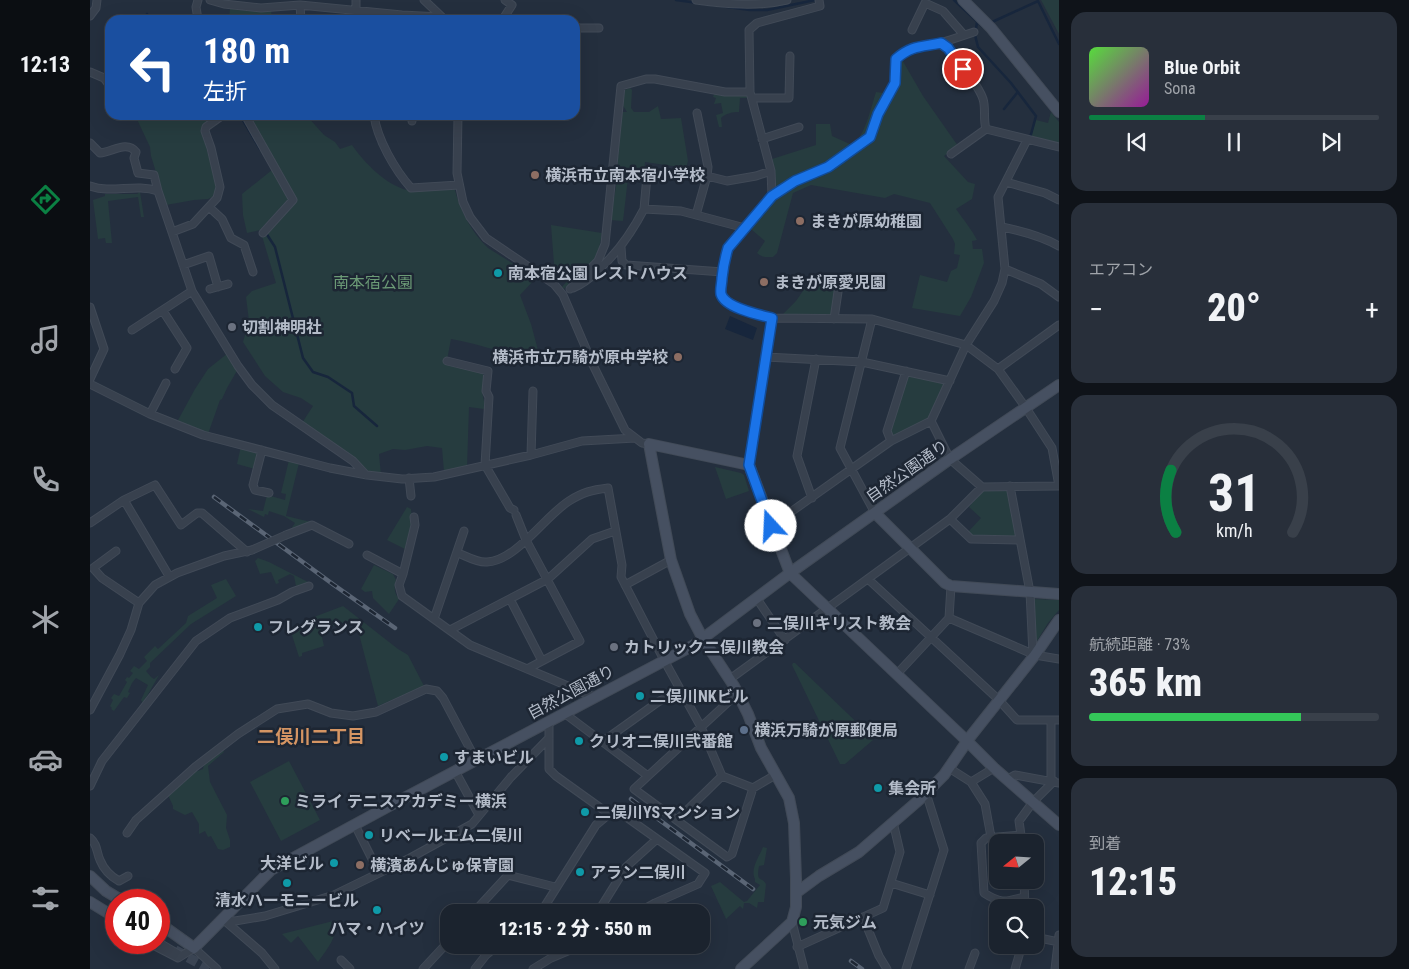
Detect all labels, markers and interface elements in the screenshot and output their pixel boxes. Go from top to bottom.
text: 180 m [203,31,290,72]
icon: left [120,35,185,100]
pin [942,48,984,90]
text: 12:13 [20,52,70,77]
icon: arrive [949,55,977,83]
text: Blue Orbit [1164,56,1240,79]
text: 左折 [203,79,247,104]
text: Sona [1164,79,1196,98]
icon: previous [1123,128,1151,156]
icon: pause [1220,128,1248,156]
icon: next [1317,128,1345,156]
place label: 横浜市立南本宿小学校 [545,166,705,185]
marker: 横浜市立南本宿小学校 [529,169,541,181]
icon: directions [28,182,63,217]
place label: まきが原幼稚園 [810,212,922,231]
marker: まきが原幼稚園 [794,215,806,227]
text: エアコン [1089,260,1153,279]
place label: 南本宿公園 レストハウス [508,264,688,283]
marker: 南本宿公園 レストハウス [492,267,504,279]
park label: 南本宿公園 [333,273,413,292]
place label: まきが原愛児園 [774,273,886,292]
marker: まきが原愛児園 [758,276,770,288]
text: 20° [1207,286,1261,330]
text: − [1089,293,1103,326]
text: + [1365,293,1379,326]
place label: 切割神明社 [242,318,322,337]
marker: 切割神明社 [226,321,238,333]
icon: music [28,322,63,357]
place label: 横浜市立万騎が原中学校 [492,348,668,367]
marker: 横浜市立万騎が原中学校 [672,351,684,363]
street label: 自然公園通り [862,436,952,506]
icon: phone [28,462,63,497]
text: 31 [1208,463,1260,524]
position arrow [744,499,796,551]
text: km/h [1216,520,1252,541]
icon: climate [28,602,63,637]
place label: 二俣川キリスト教会 [767,614,911,633]
marker: 二俣川キリスト教会 [751,617,763,629]
place label: フレグランス [268,618,364,637]
marker: フレグランス [252,621,264,633]
text: 航続距離 · 73% [1089,635,1190,654]
place label: カトリック二俣川教会 [624,638,784,657]
marker: カトリック二俣川教会 [608,641,620,653]
street label: 自然公園通り [524,661,618,723]
text: 365 km [1089,661,1202,705]
place label: 二俣川NKビル [650,687,749,706]
marker: 二俣川NKビル [634,690,646,702]
place label: 横浜万騎が原郵便局 [754,721,898,740]
marker: 横浜万騎が原郵便局 [738,724,750,736]
district label: 二俣川二丁目 [257,726,365,747]
place label: クリオ二俣川弐番館 [589,732,733,751]
marker: クリオ二俣川弐番館 [573,735,585,747]
icon: car [28,742,63,777]
place label: すまいビル [454,748,534,767]
marker: すまいビル [438,751,450,763]
place label: 集会所 [888,779,936,798]
marker: 集会所 [872,782,884,794]
place label: ミライ テニスアカデミー横浜 [295,792,507,811]
marker: ミライ テニスアカデミー横浜 [279,795,291,807]
place label: 二俣川YSマンション [595,803,740,822]
marker: 二俣川YSマンション [579,806,591,818]
place label: リベールエム二俣川 [379,826,523,845]
marker: リベールエム二俣川 [363,829,375,841]
north arrow [989,834,1044,889]
map controls [989,834,1044,954]
text: 到着 [1089,834,1121,853]
place label: 大洋ビル [260,854,324,873]
place label: 横濱あんじゅ保育園 [370,856,514,875]
marker: 大洋ビル [328,857,340,869]
marker: 横濱あんじゅ保育園 [354,859,366,871]
text: 12:15 [1089,860,1177,904]
place label: アラン二俣川 [590,863,686,882]
marker: アラン二俣川 [574,866,586,878]
marker: 清水ハーモニービル [281,877,293,889]
icon: filters [28,881,63,916]
speed limit sign: 40 [105,889,170,954]
place label: 清水ハーモニービル [215,891,359,910]
button: search [989,899,1044,954]
marker: ハマ・ハイツ [371,904,383,916]
place label: 元気ジム [813,913,877,932]
marker: 元気ジム [797,916,809,928]
text: 12:15 · 2 分 · 550 m [498,917,652,940]
place label: ハマ・ハイツ [329,919,425,938]

